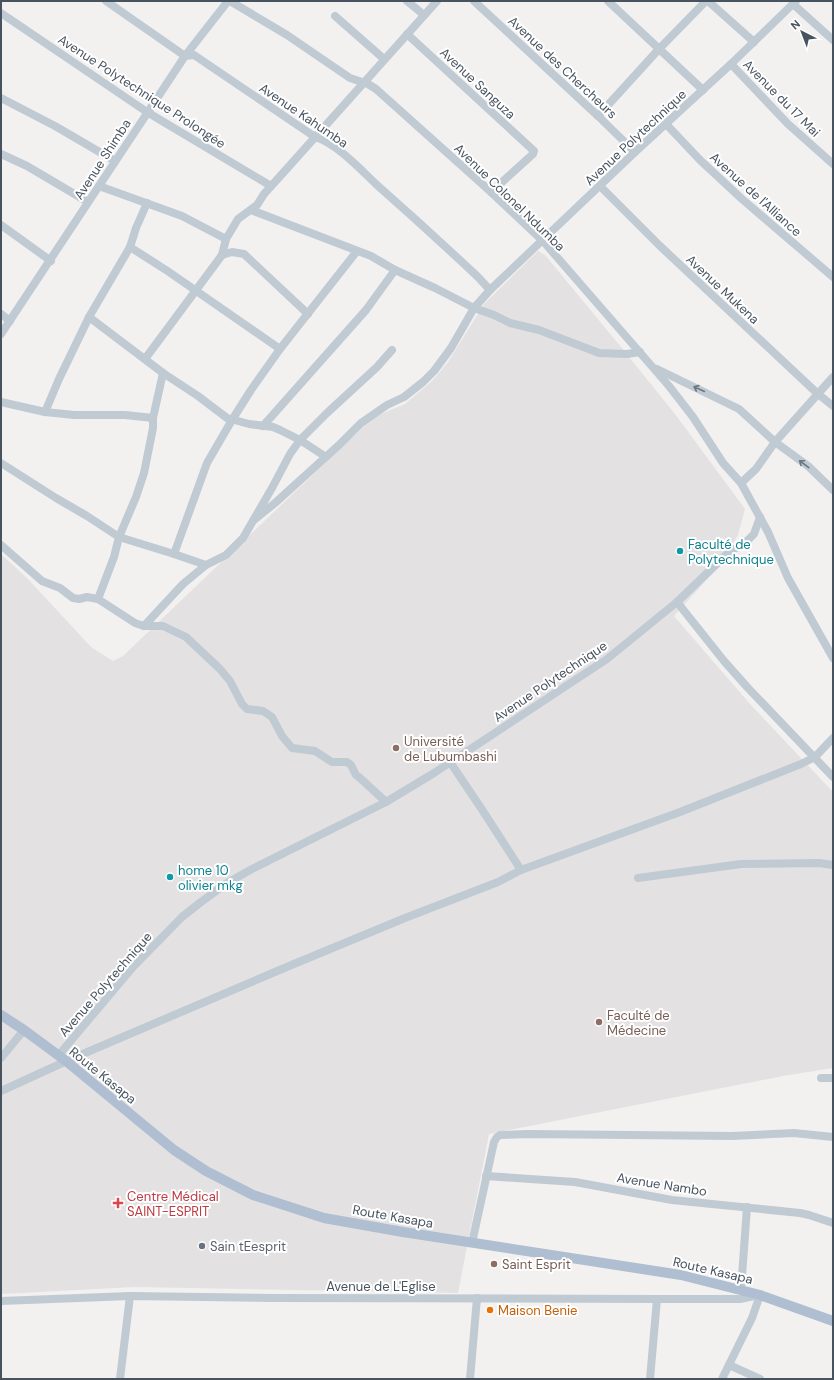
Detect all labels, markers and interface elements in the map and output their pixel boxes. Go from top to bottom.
street label: Avenue des Chercheurs [505,12,621,122]
north arrow [782,12,822,52]
text: N [788,17,803,32]
street label: Avenue Polytechnique Prolongée [55,31,229,152]
street label: Avenue Sanguza [436,44,519,123]
street label: Avenue du 17 Mai [739,56,824,141]
street label: Avenue Kahumba [256,79,351,151]
street label: Avenue Polytechnique [581,86,690,189]
street label: Avenue Shimba [70,116,135,203]
street label: Avenue Colonel Ndumba [451,140,569,255]
street label: Avenue de l'Alliance [706,149,805,240]
street label: Avenue Mukena [682,251,763,328]
one-way arrow [693,385,705,392]
one-way arrow [799,459,810,468]
place label: Faculté de Polytechnique [688,536,774,568]
marker: Faculté de Polytechnique [675,546,685,556]
street label: Avenue Polytechnique [490,637,610,726]
place label: Université de Lubumbashi [404,733,497,765]
marker: Université de Lubumbashi [391,743,401,753]
place label: home 10 olivier mkg [178,862,243,894]
marker: home 10 olivier mkg [165,872,175,882]
street label: Avenue Polytechnique [55,928,156,1040]
place label: Faculté de Médecine [607,1007,670,1039]
marker: Faculté de Médecine [594,1017,604,1027]
street label: Route Kasapa [66,1043,140,1108]
street label: Avenue Nambo [616,1169,709,1200]
place label: Centre Médical SAINT-ESPRIT [127,1188,219,1220]
marker: Centre Médical SAINT-ESPRIT [112,1197,124,1209]
street label: Route Kasapa [351,1201,434,1232]
place label: Sain tEesprit [210,1238,286,1255]
marker: Sain tEesprit [197,1241,207,1251]
street label: Route Kasapa [671,1253,754,1288]
place label: Saint Esprit [502,1256,571,1273]
marker: Saint Esprit [489,1259,499,1269]
street label: Avenue de L'Eglise [326,1278,436,1295]
place label: Maison Benie [498,1302,577,1319]
marker: Maison Benie [485,1305,495,1315]

